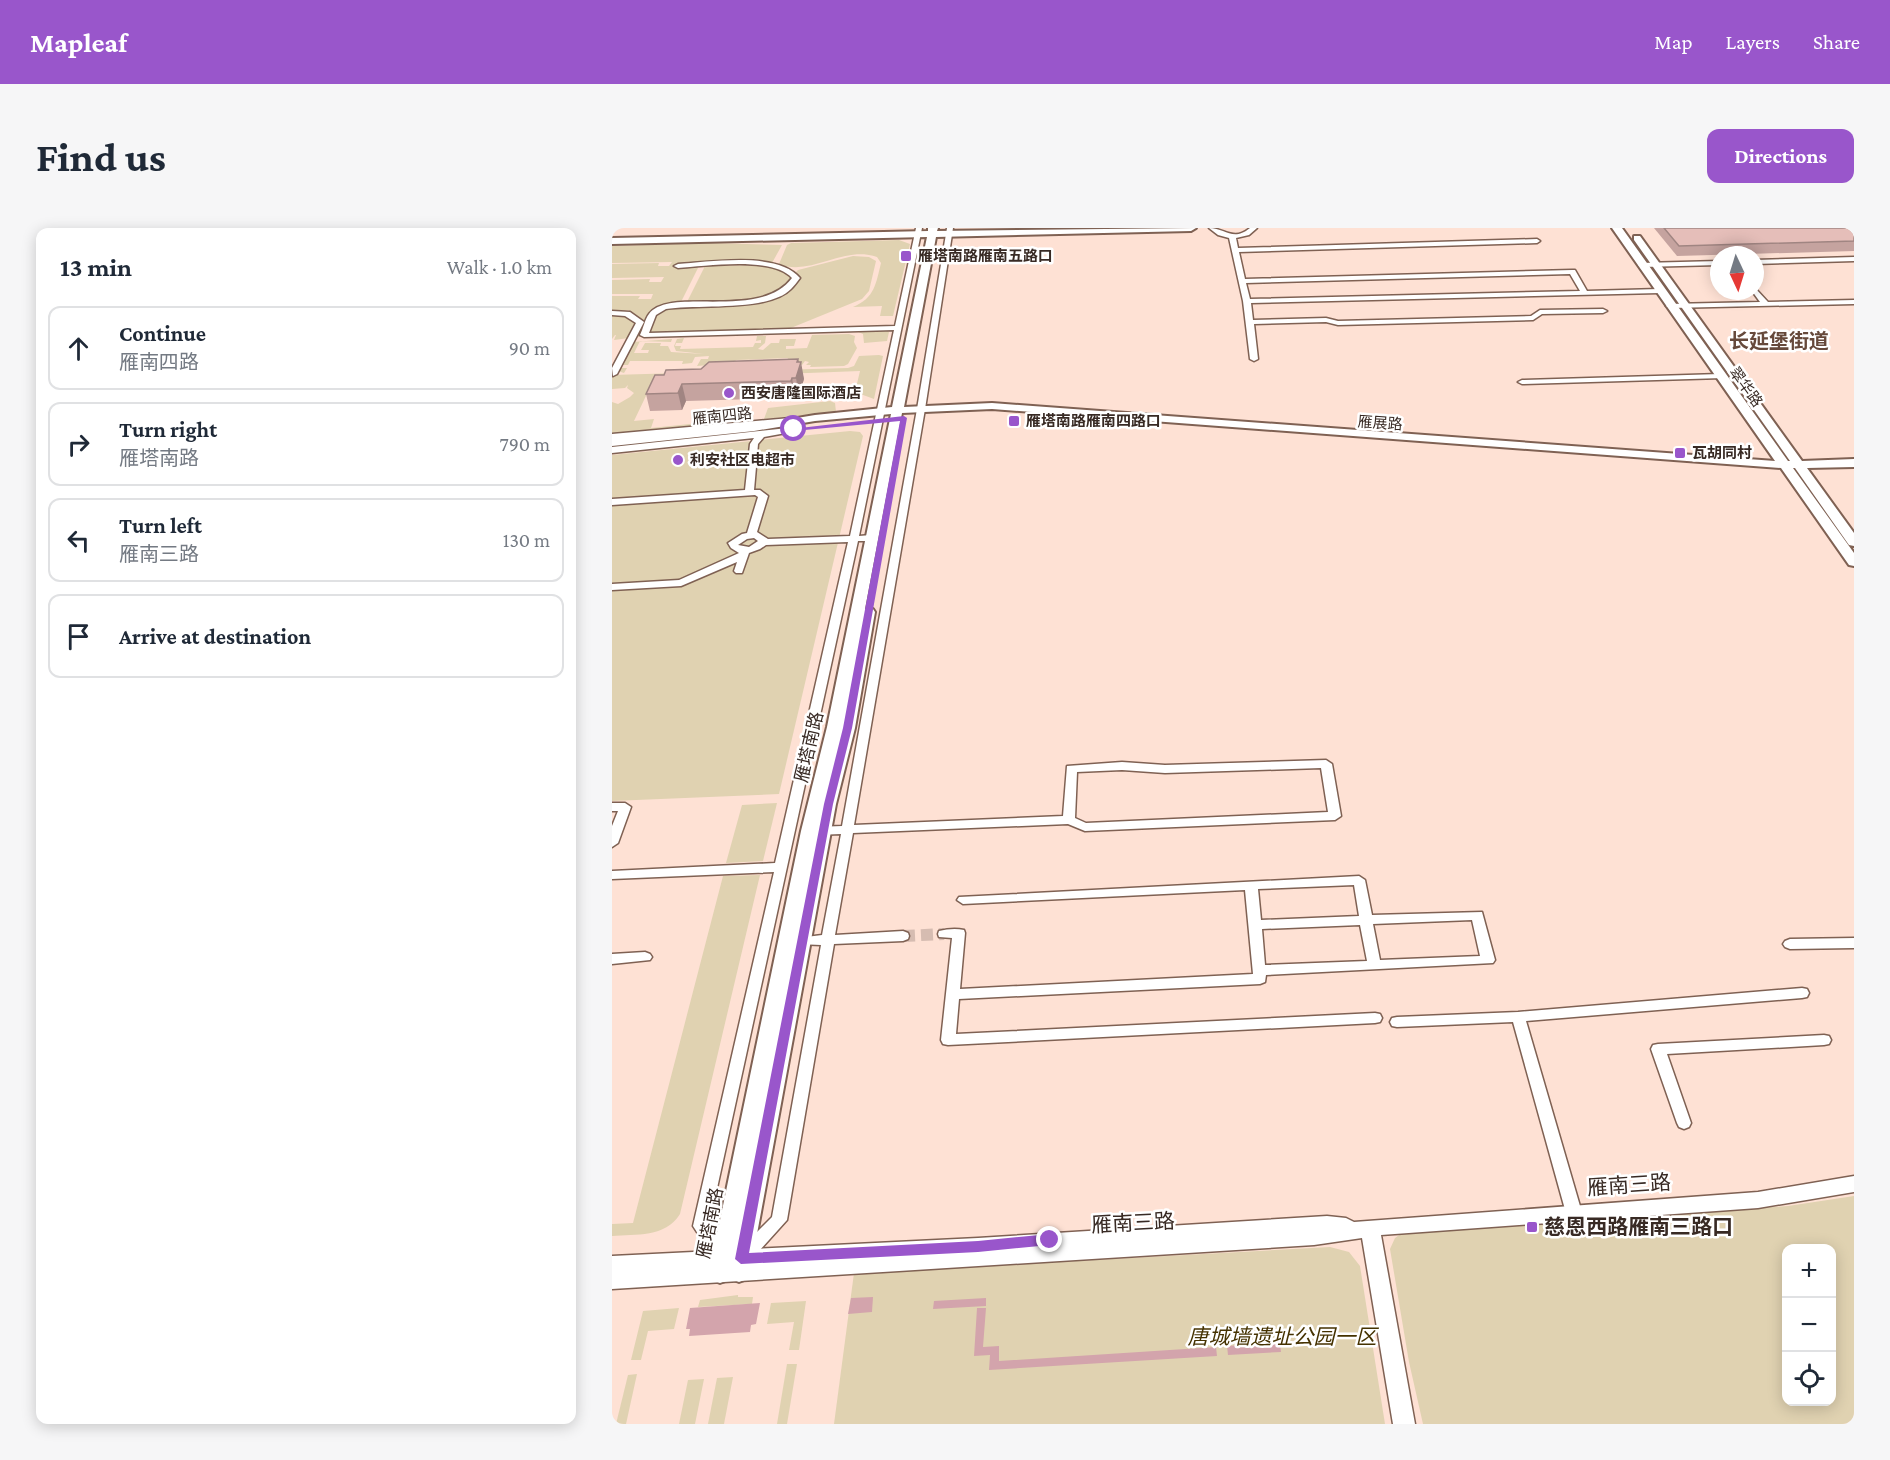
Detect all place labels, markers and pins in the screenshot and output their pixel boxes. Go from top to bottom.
place label: 雁塔南路雁南五路口 [918,248,1053,264]
marker: 雁塔南路雁南五路口 [899,249,913,263]
place label: 西安唐隆国际酒店 [741,385,861,401]
marker: 西安唐隆国际酒店 [722,386,736,400]
place label: 雁塔南路雁南四路口 [1026,413,1161,429]
marker: 雁塔南路雁南四路口 [1007,414,1021,428]
place label: 瓦胡同村 [1692,444,1752,461]
marker: 瓦胡同村 [1673,446,1687,460]
place label: 利安社区电超市 [690,451,795,468]
marker: 利安社区电超市 [671,453,685,467]
place label: 慈恩西路雁南三路口 [1544,1215,1733,1239]
marker: 慈恩西路雁南三路口 [1525,1220,1539,1234]

